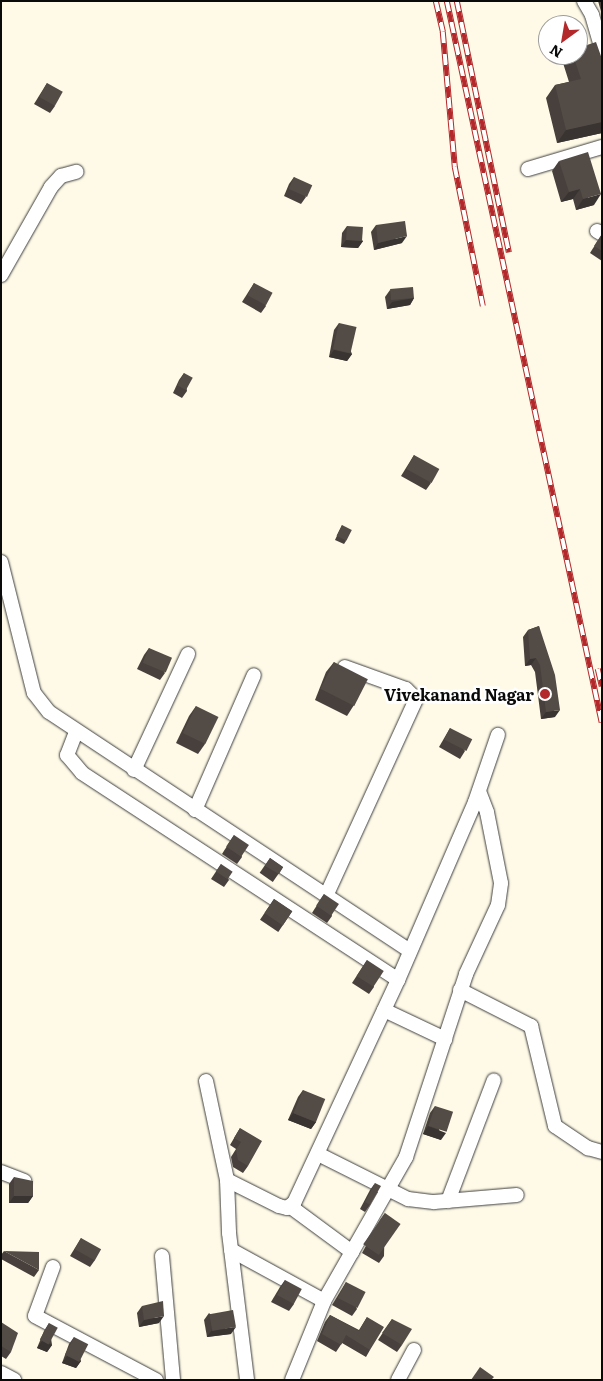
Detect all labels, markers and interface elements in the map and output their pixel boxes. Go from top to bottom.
north arrow [538,15,588,65]
text: N [545,40,566,63]
place label: Vivekanand Nagar [384,684,534,704]
marker: Vivekanand Nagar [538,687,552,701]

